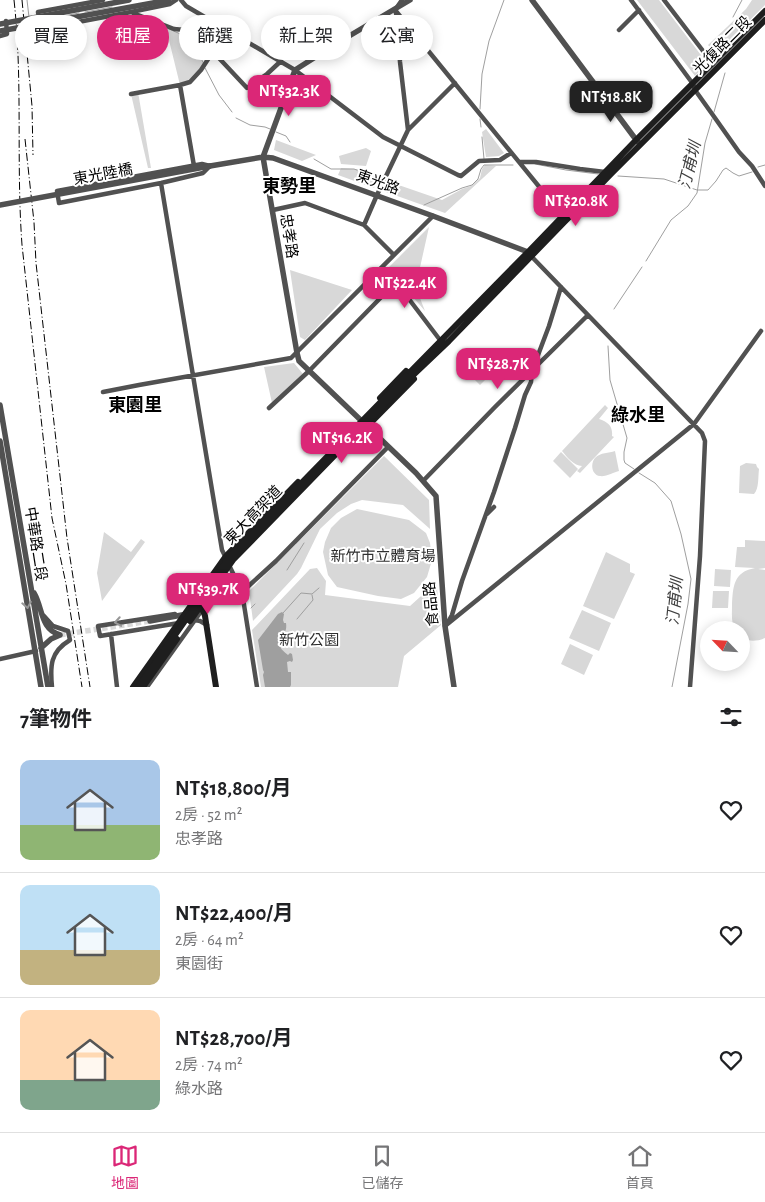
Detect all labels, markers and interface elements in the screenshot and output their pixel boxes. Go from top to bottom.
street label: 光復路二段 [690,13,754,77]
chip: 買屋 [15,15,87,60]
chip: 租屋 [97,15,169,60]
chip: 篩選 [179,15,251,60]
chip: 新上架 [261,15,351,60]
chip: 公寓 [361,15,433,60]
pin: NT$32.3K [237,74,341,117]
pin: NT$18.8K [559,80,663,123]
text: NT$32.3K [259,83,319,99]
text: NT$18.8K [581,89,641,105]
water label: 汀甫圳 [675,138,704,190]
street label: 東光陸橋 [72,161,134,187]
street label: 東光路 [354,167,402,197]
district label: 東勢里 [262,177,316,196]
pin: NT$20.8K [524,184,628,227]
text: NT$20.8K [544,193,608,209]
street label: 忠孝路 [278,213,300,259]
pin: NT$22.4K [353,266,457,309]
text: NT$22.4K [374,275,436,291]
pin: NT$28.7K [446,348,550,390]
text: NT$28.7K [467,356,529,372]
district label: 東園里 [108,396,162,415]
district label: 綠水里 [611,405,665,425]
pin: NT$16.2K [290,422,394,464]
text: NT$16.2K [312,430,372,446]
street label: 東大高架道 [221,482,285,548]
street label: 中華路二段 [22,506,50,582]
park label: 新竹市立體育場 [330,548,436,564]
pin: NT$39.7K [156,572,260,615]
water label: 汀甫圳 [664,574,686,626]
text: NT$39.7K [178,581,238,597]
street label: 食品路 [421,581,441,627]
one-way arrow [22,601,32,610]
one-way arrow [114,617,122,627]
north arrow [700,621,750,671]
map controls [700,621,750,671]
park label: 新竹公園 [279,632,339,648]
icon: filters [717,703,745,731]
text: 7筆物件 [20,709,92,730]
text: NT$18,800/月 [175,778,291,799]
icon: home [60,780,120,840]
icon: heart [717,796,745,824]
text: 2房 · 52 m² [175,807,242,823]
text: 忠孝路 [175,831,223,847]
text: NT$22,400/月 [175,903,293,924]
icon: home [60,905,120,965]
icon: heart [717,921,745,949]
text: 2房 · 64 m² [175,932,243,948]
text: 東園街 [175,956,223,972]
text: NT$28,700/月 [175,1028,292,1049]
icon: home [60,1030,120,1090]
icon: heart [717,1046,745,1074]
text: 2房 · 74 m² [175,1057,243,1073]
text: 綠水路 [175,1081,223,1097]
tab: 地圖 [111,1142,139,1193]
tab: 已儲存 [361,1142,403,1193]
tab: 首頁 [626,1142,654,1193]

